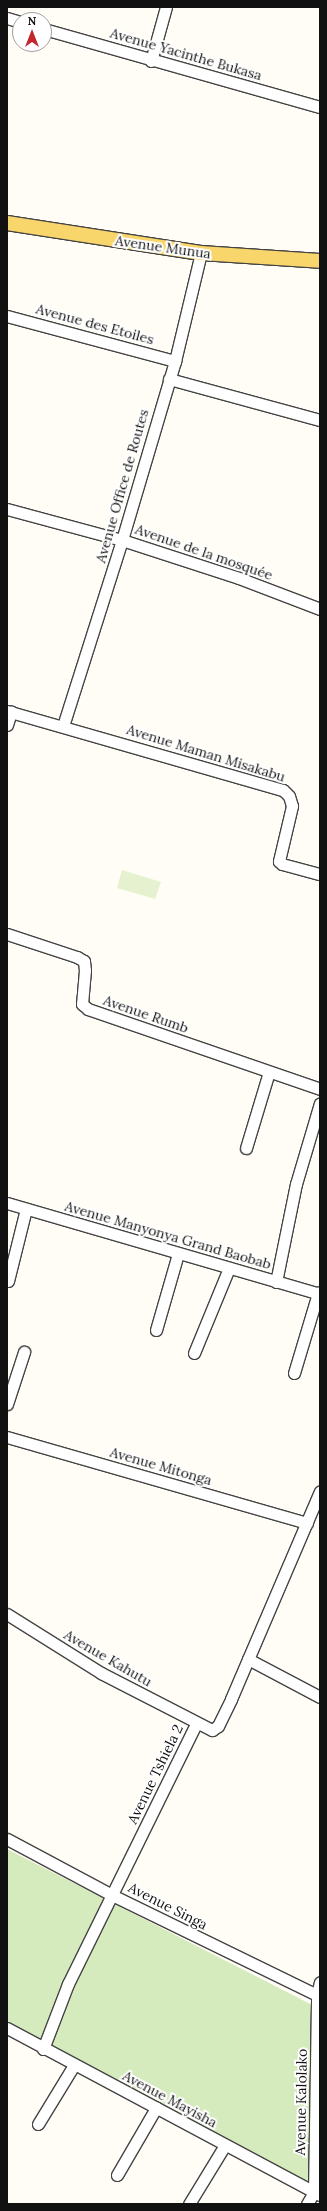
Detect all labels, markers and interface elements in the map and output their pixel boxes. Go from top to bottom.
north arrow [12,12,52,52]
text: N [28,14,36,28]
street label: Avenue Yacinthe Bukasa [108,24,264,84]
street label: Avenue Munua [114,232,212,262]
street label: Avenue des Etoiles [34,300,156,348]
street label: Avenue Office de Routes [92,407,152,565]
street label: Avenue de la mosquée [133,521,275,583]
street label: Avenue Maman Misakabu [125,721,287,785]
street label: Avenue Rumb [101,992,191,1036]
street label: Avenue Manyonya Grand Baobab [63,1197,273,1273]
street label: Avenue Mitonga [108,1443,214,1489]
street label: Avenue Kahutu [61,1626,155,1690]
street label: Avenue Tshiela 2 [124,1722,186,1826]
street label: Avenue Singa [126,1879,210,1933]
street label: Avenue Kalolako [292,2049,310,2155]
street label: Avenue Mayisha [120,2067,220,2131]

